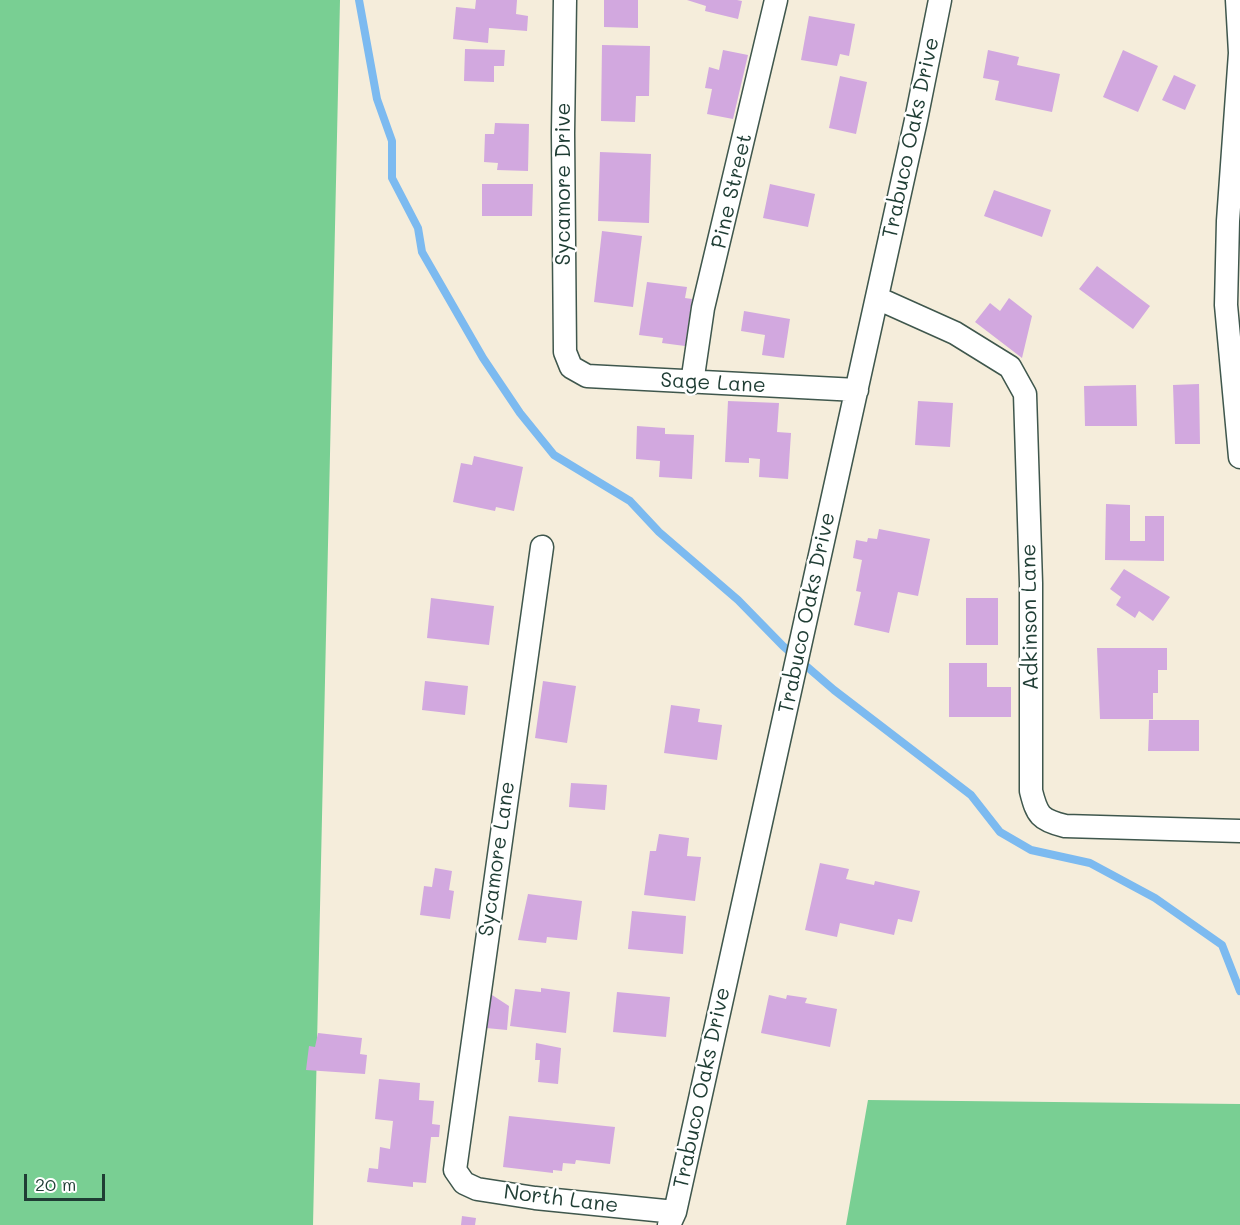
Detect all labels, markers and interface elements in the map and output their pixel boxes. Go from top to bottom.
street label: Trabuco Oaks Drive [877,35,945,241]
street label: Sycamore Drive [551,102,577,266]
street label: Pine Street [707,131,757,251]
street label: Sage Lane [660,368,766,398]
street label: Trabuco Oaks Drive [773,510,841,716]
street label: Adkinson Lane [1016,543,1044,691]
street label: Sycamore Lane [474,780,520,938]
street label: Trabuco Oaks Drive [668,985,736,1191]
scale bar [27,1162,108,1200]
text: 20 m [35,1172,76,1196]
street label: North Lane [502,1179,620,1219]

